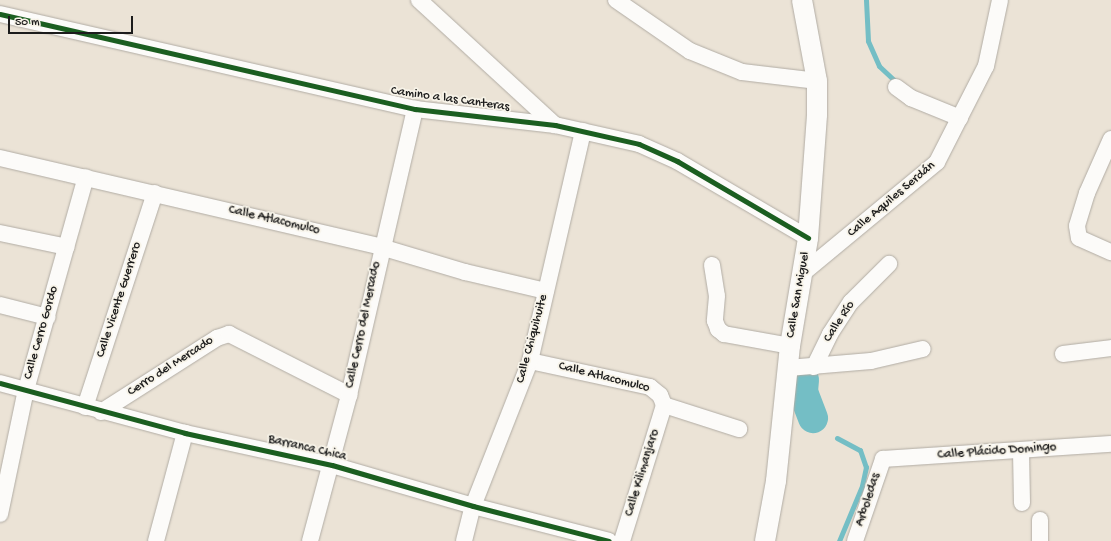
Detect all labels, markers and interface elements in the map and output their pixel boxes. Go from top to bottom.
scale bar [10,8,135,34]
text: 50 m [15,16,40,30]
street label: Camino a las Canteras [390,84,510,116]
street label: Calle Aquiles Serdán [845,159,939,241]
street label: Calle Atlacomulco [227,203,321,239]
street label: Calle Vicente Guerrero [94,240,146,360]
street label: Calle San Miguel [784,251,814,339]
street label: Calle Cerro del Mercado [343,260,385,390]
street label: Calle Cerro Gordo [21,284,63,382]
street label: Calle Chiquihuite [514,293,552,385]
street label: Calle Río [821,298,859,346]
street label: Cerro del Mercado [125,333,217,401]
street label: Calle Atlacomulco [557,359,651,397]
street label: Calle Kilimanjaro [622,427,664,519]
street label: Barranca Chica [266,432,348,466]
street label: Calle Plácido Domingo [937,440,1057,464]
street label: Arboledas [853,471,885,529]

